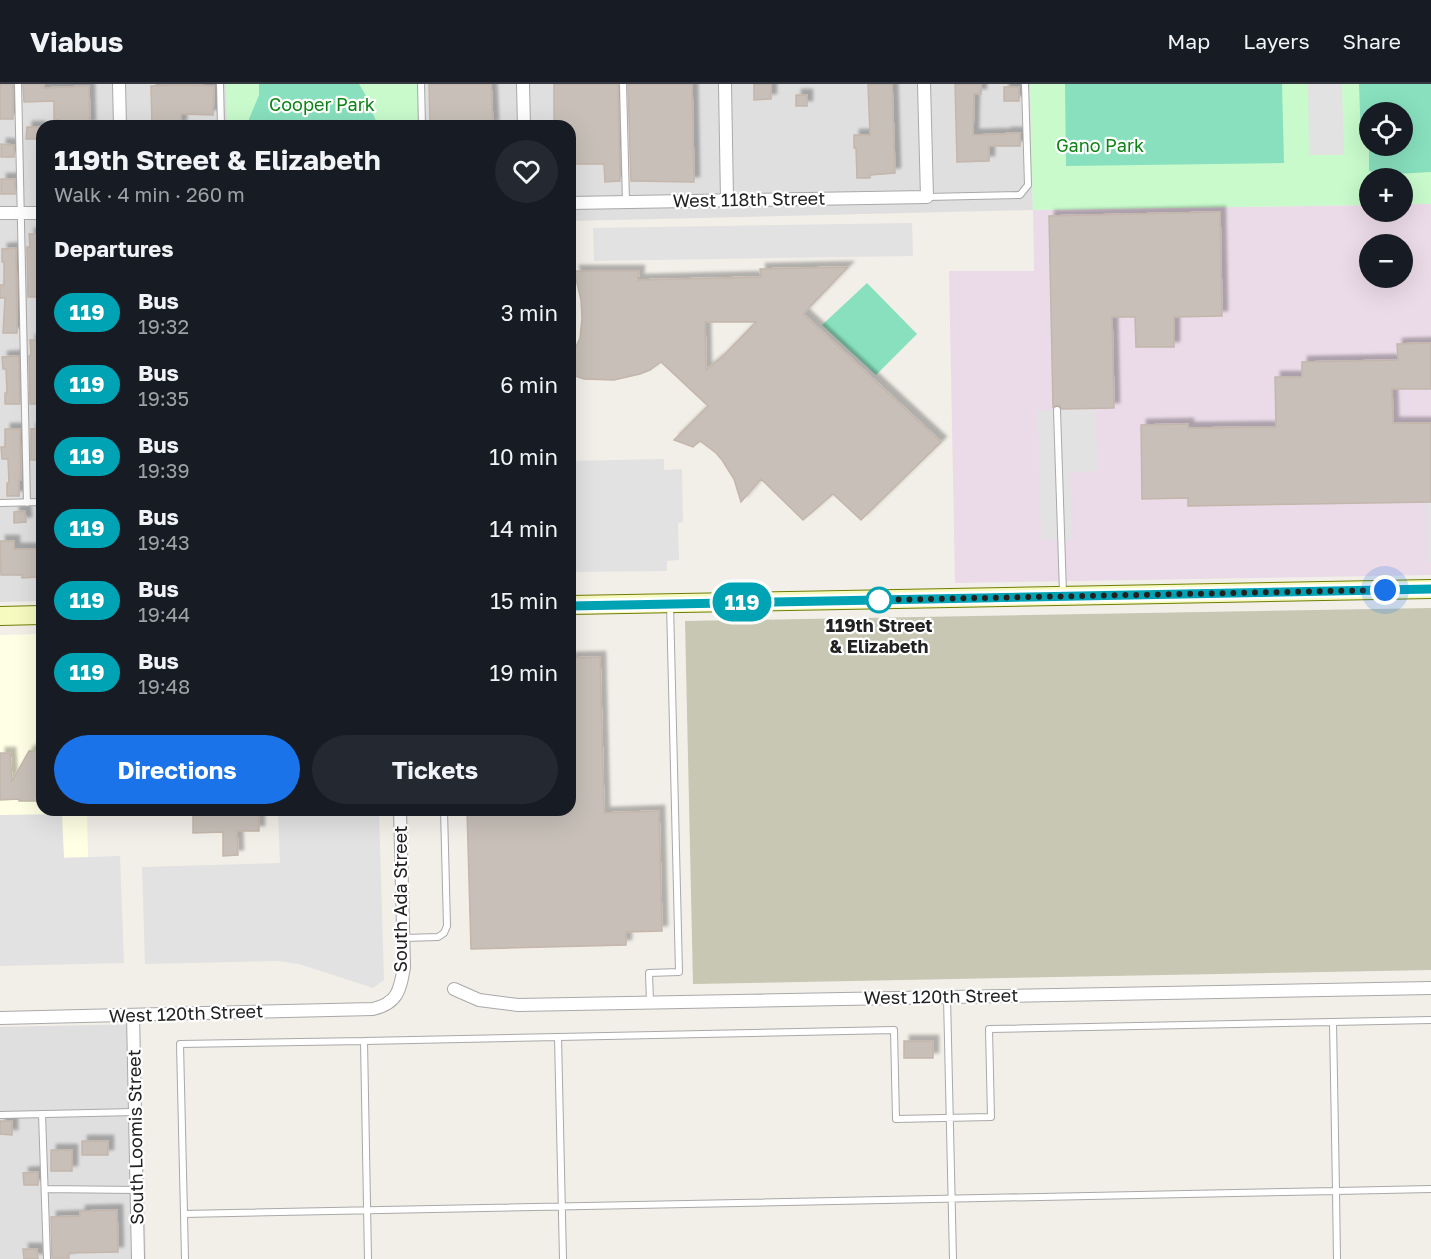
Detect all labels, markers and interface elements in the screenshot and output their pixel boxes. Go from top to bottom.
text: Viabus [30,25,123,58]
text: Map [1167,28,1210,54]
text: Layers [1243,28,1310,54]
text: Share [1343,28,1401,54]
park label: Cooper Park [269,93,375,115]
map controls [1359,102,1413,288]
button: locate [1359,102,1413,156]
park label: Gano Park [1056,134,1144,156]
button: heart [495,140,558,203]
text: 119th Street & Elizabeth [54,143,381,176]
button: + [1359,168,1413,222]
text: Walk · 4 min · 260 m [54,182,245,206]
street label: West 118th Street [672,187,826,211]
button: − [1359,234,1413,288]
text: Departures [54,235,173,262]
text: Bus [138,287,179,314]
text: 119 [70,299,104,325]
text: 3 min [501,299,558,326]
text: 19:32 [138,314,189,338]
text: Bus [138,359,179,386]
text: 119 [70,371,104,397]
text: 6 min [500,371,558,398]
text: 19:35 [138,386,189,410]
text: Bus [138,431,179,458]
text: 119 [70,443,104,469]
text: 10 min [489,443,558,470]
text: 19:39 [138,458,190,482]
text: Bus [138,503,179,530]
text: 119 [70,515,104,541]
text: 14 min [490,515,558,542]
text: 19:43 [138,530,190,554]
text: Bus [138,575,179,602]
your location [1370,575,1400,605]
line badge: 119 [708,582,777,622]
text: 119 [70,587,104,613]
text: 15 min [490,587,558,614]
marker: 119th Street & Elizabeth [866,587,892,613]
text: 119 [725,589,759,615]
text: 19:44 [138,602,190,626]
place label: 119th Street & Elizabeth [826,614,932,657]
text: Bus [138,647,179,674]
text: 119 [70,659,104,685]
text: 19 min [490,659,558,686]
text: 19:48 [138,674,190,698]
button: Directions [54,735,300,804]
button: Tickets [312,735,558,804]
street label: South Ada Street [389,826,411,972]
street label: West 120th Street [863,984,1018,1008]
street label: West 120th Street [108,999,264,1027]
street label: South Loomis Street [122,1049,148,1225]

